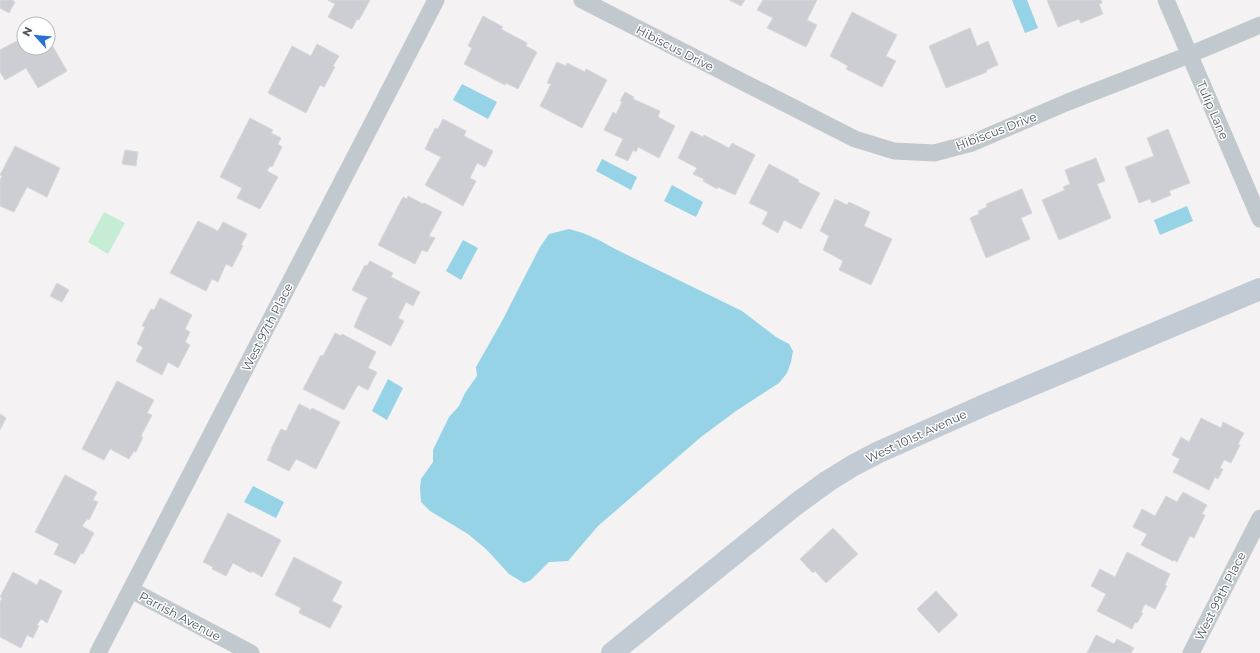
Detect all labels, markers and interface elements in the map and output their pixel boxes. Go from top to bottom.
north arrow [16,16,56,56]
street label: Hibiscus Drive [634,22,716,74]
text: N [19,24,35,39]
street label: Tulip Lane [1194,79,1232,141]
street label: Hibiscus Drive [953,109,1039,153]
street label: West 97th Place [238,280,296,374]
street label: West 101st Avenue [863,406,969,466]
street label: West 99th Place [1191,549,1249,643]
street label: Parrish Avenue [136,588,224,644]

